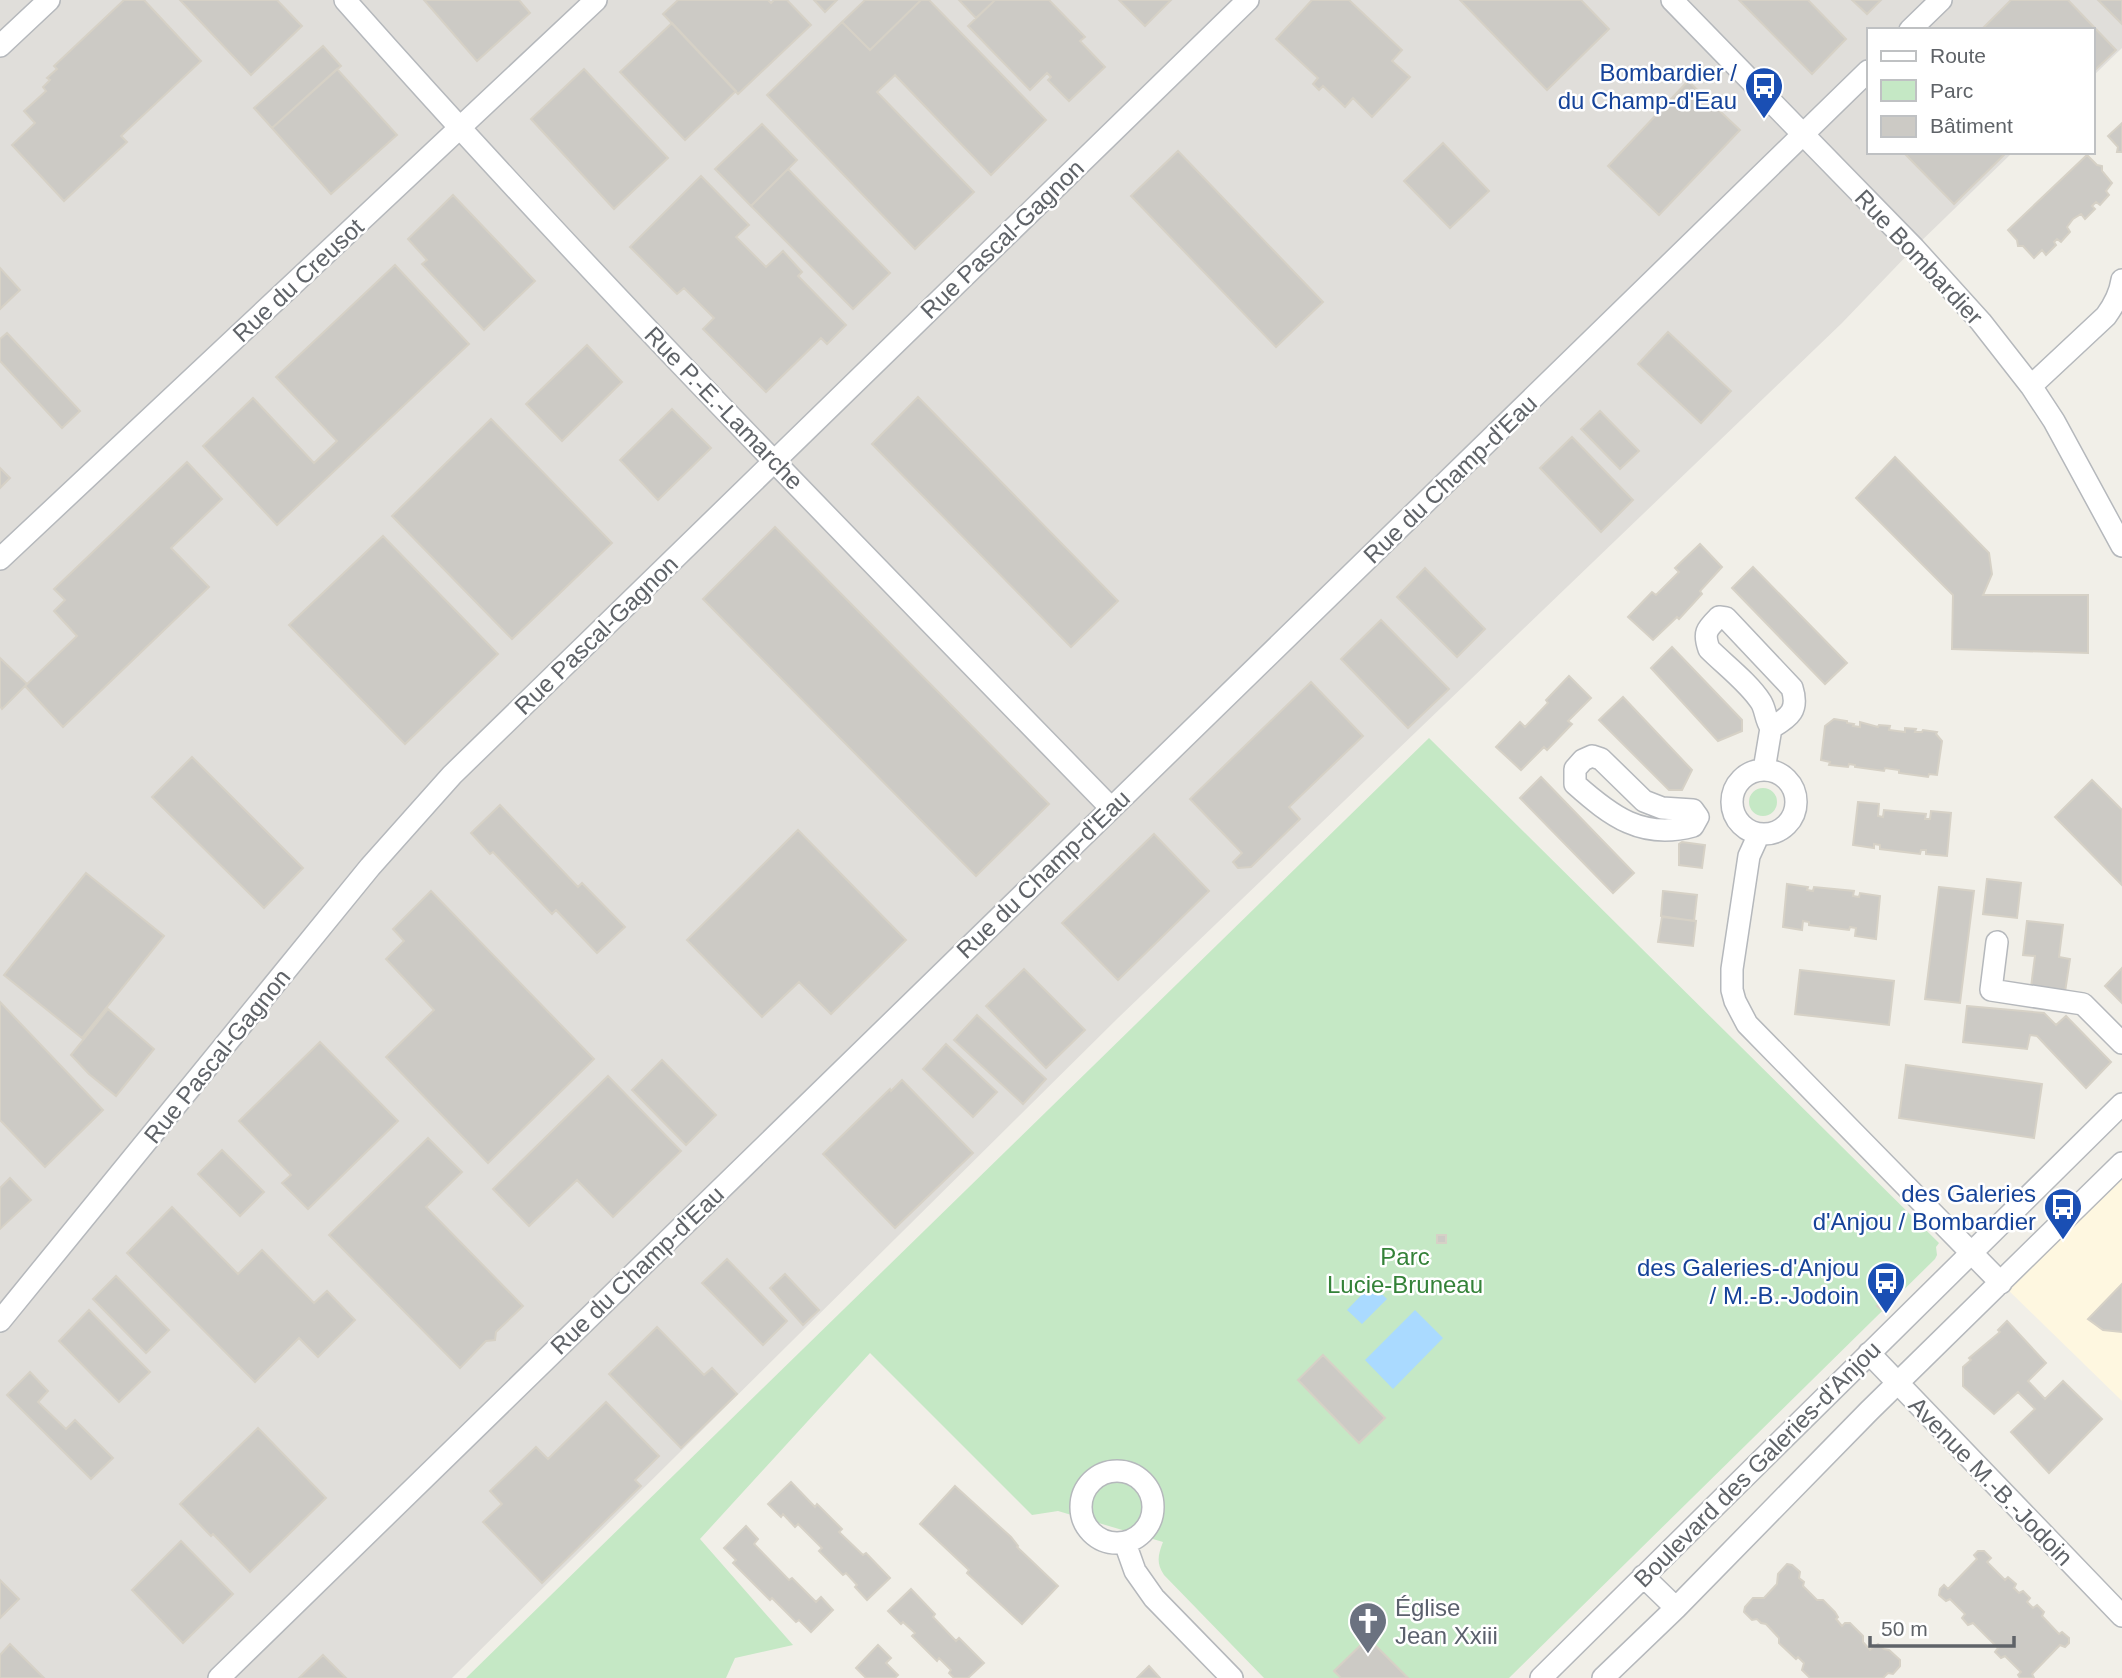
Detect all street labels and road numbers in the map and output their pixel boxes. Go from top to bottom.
street label: Rue Pascal-Gagnon [915,154,1089,324]
street label: Rue Bombardier [1850,184,1988,330]
street label: Rue du Creusot [227,213,369,347]
street label: Rue P.-E.-Lamarche [639,321,809,495]
street label: Rue du Champ-d'Eau [1358,389,1542,569]
street label: Rue Pascal-Gagnon [509,550,683,720]
street label: Rue du Champ-d'Eau [951,784,1135,964]
street label: Rue Pascal-Gagnon [138,964,296,1148]
street label: Rue du Champ-d'Eau [545,1180,729,1360]
street label: Boulevard des Galeries-d'Anjou [1628,1335,1886,1593]
street label: Avenue M.-B.-Jodoin [1904,1391,2078,1571]

